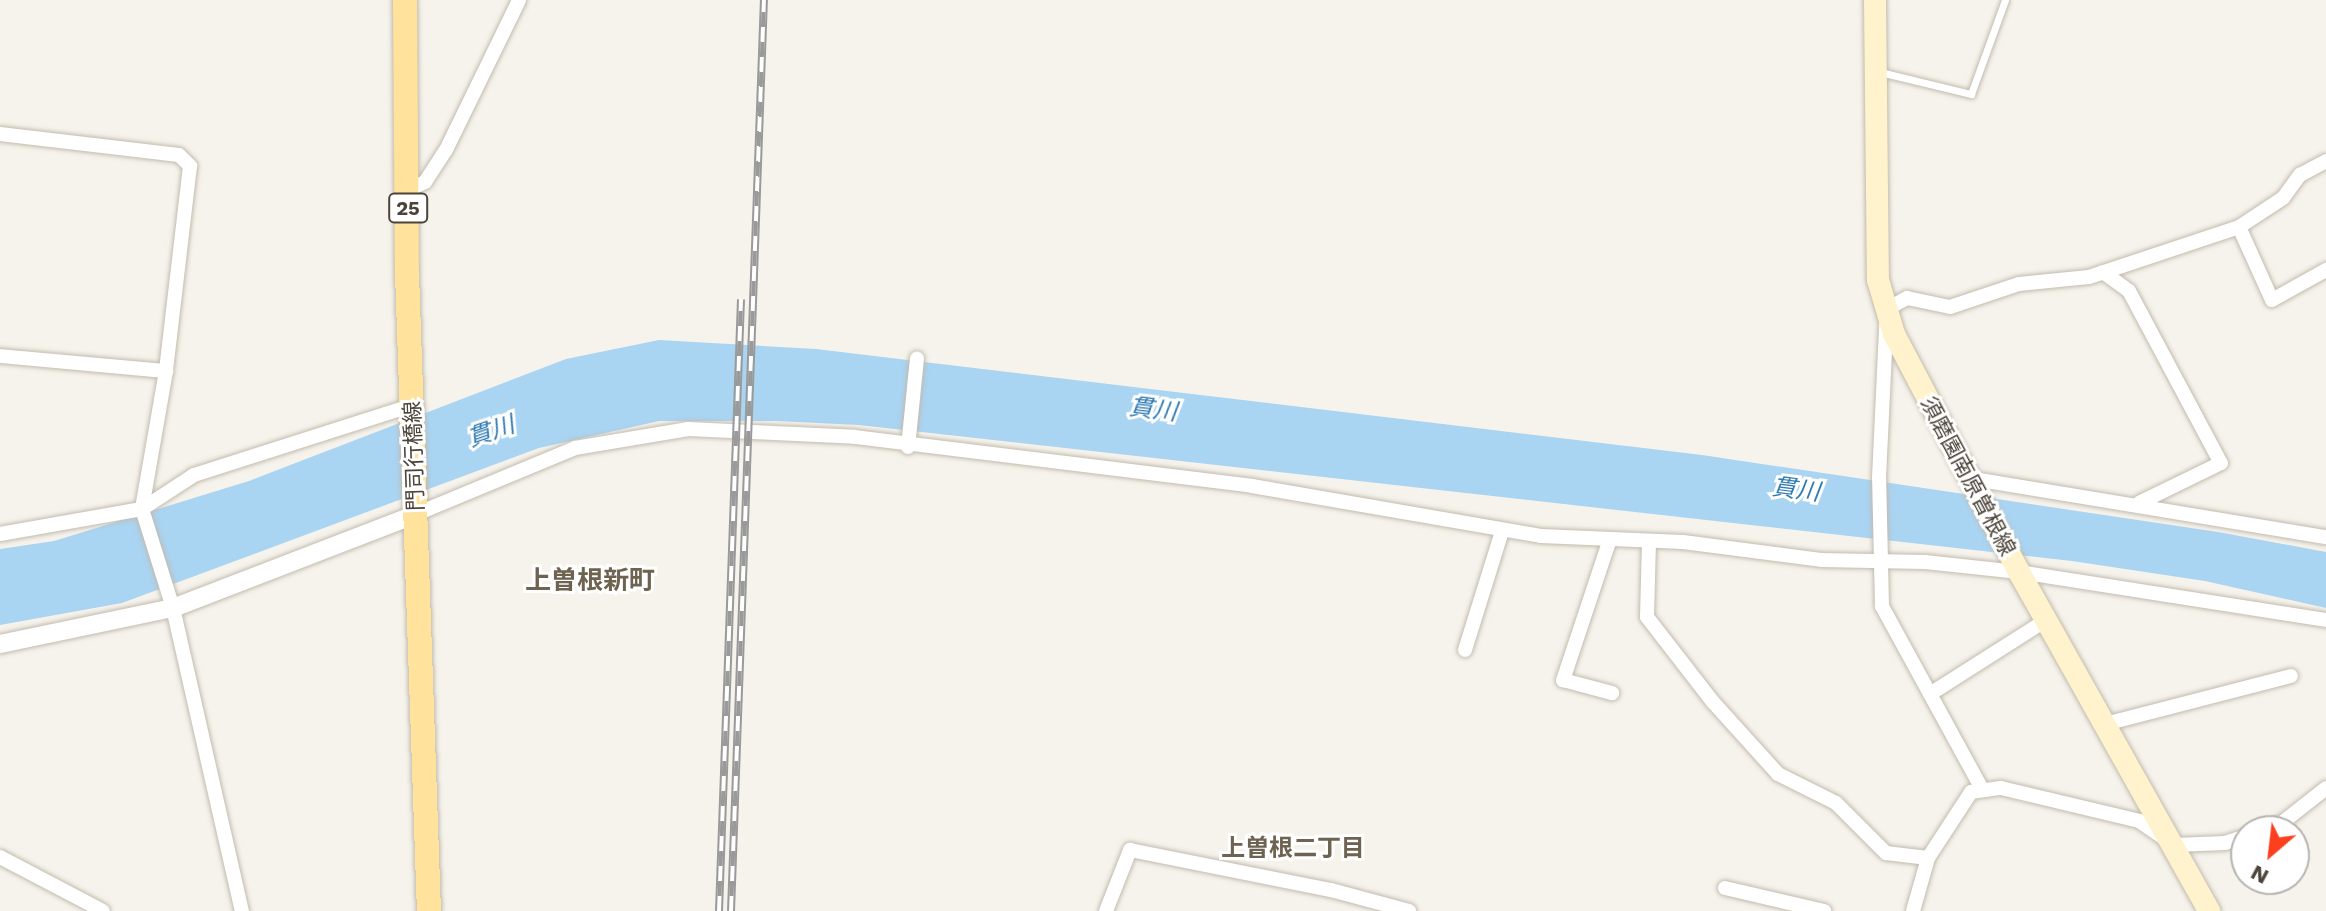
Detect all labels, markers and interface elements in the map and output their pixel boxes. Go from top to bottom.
road number: 25 [388,192,428,224]
street label: 須磨園南原曽根線 [1915,392,2021,560]
water label: 貫川 [1127,393,1179,427]
street label: 門司行橋線 [399,401,429,511]
water label: 貫川 [464,411,518,453]
water label: 貫川 [1770,473,1822,507]
district label: 上曽根新町 [525,565,655,597]
north arrow [2230,815,2310,895]
district label: 上曽根二丁目 [1221,835,1365,863]
text: N [2246,860,2273,890]

